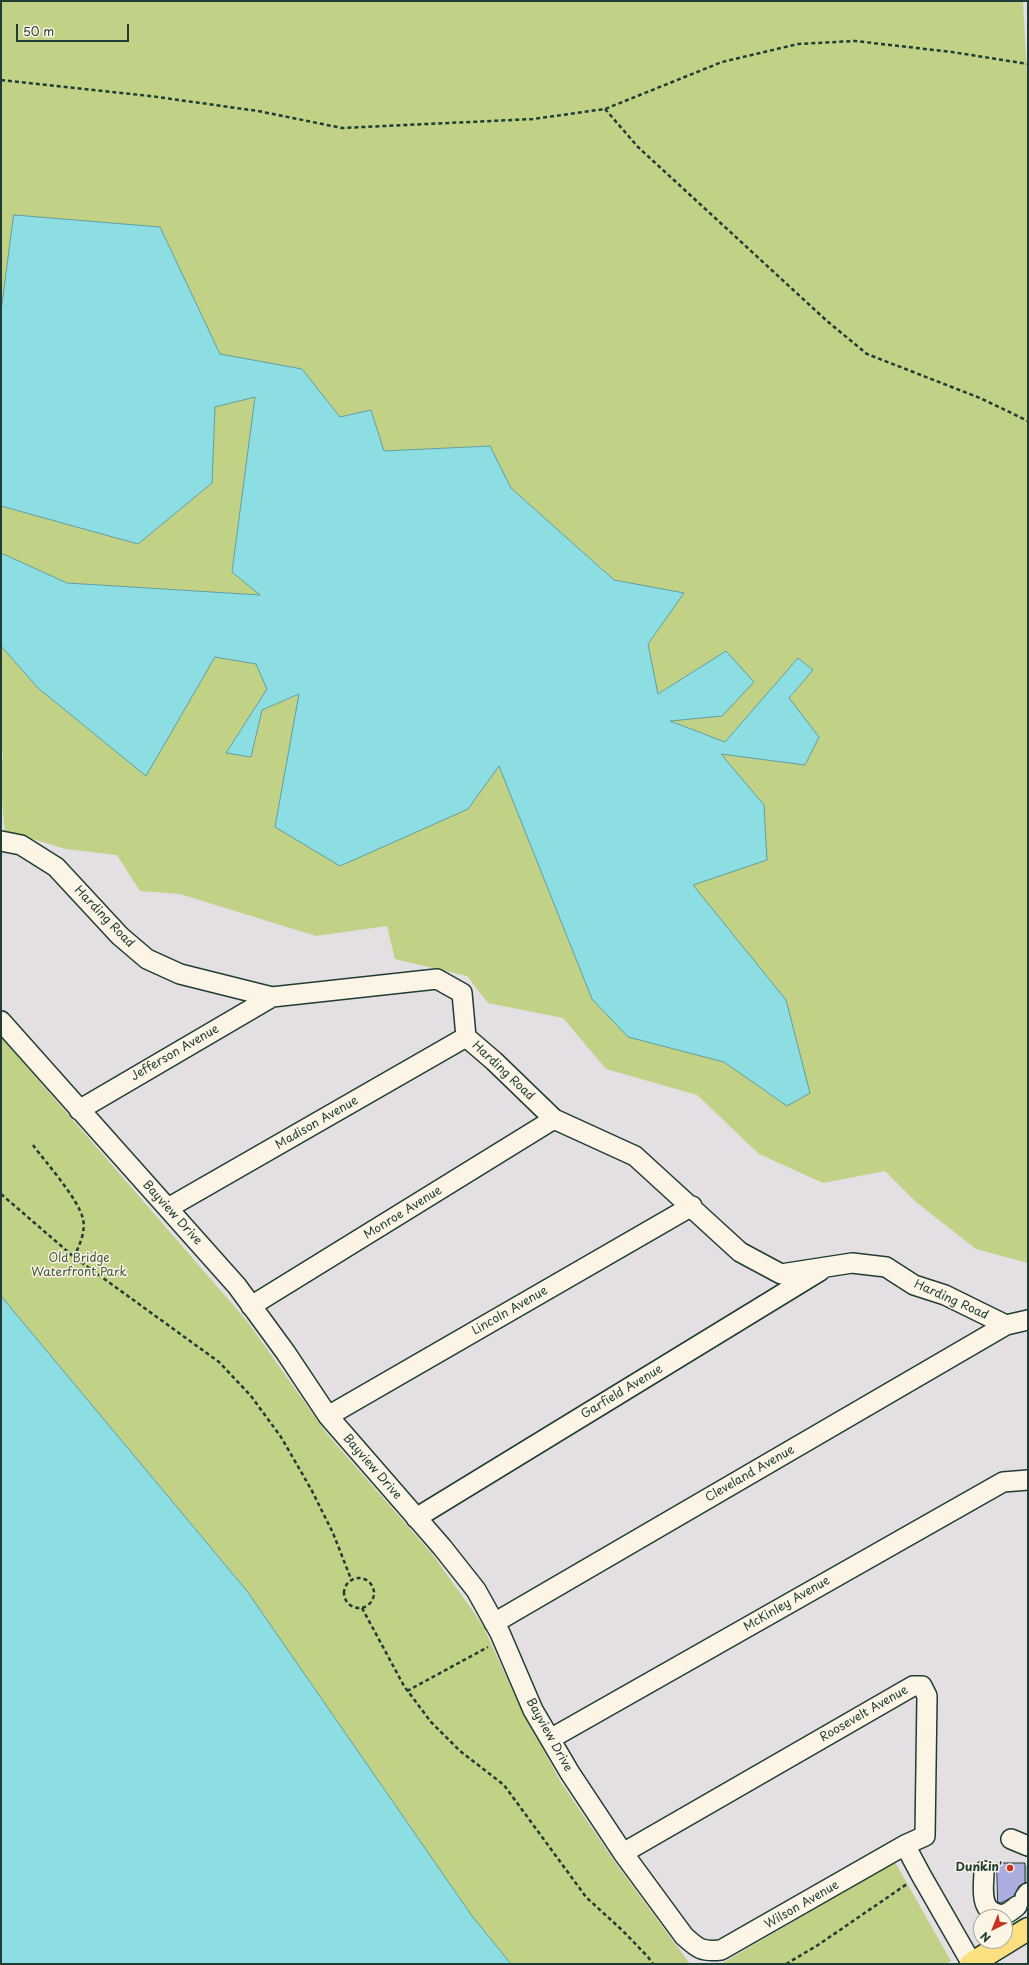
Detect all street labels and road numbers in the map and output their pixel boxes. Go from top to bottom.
street label: Harding Road [71,883,137,951]
street label: Jefferson Avenue [128,1022,222,1084]
street label: Harding Road [469,1038,537,1104]
street label: Madison Avenue [273,1093,361,1153]
street label: Bayview Drive [139,1178,205,1248]
street label: Monroe Avenue [361,1183,445,1243]
street label: Harding Road [912,1277,990,1323]
street label: Lincoln Avenue [470,1284,550,1338]
street label: Garfield Avenue [579,1362,665,1422]
street label: Bayview Drive [340,1431,404,1503]
street label: Cleveland Avenue [703,1443,797,1505]
street label: McKinley Avenue [741,1573,833,1635]
street label: Roosevelt Avenue [817,1683,911,1745]
street label: Bayview Drive [523,1696,575,1774]
street label: Wilson Avenue [762,1878,842,1932]

